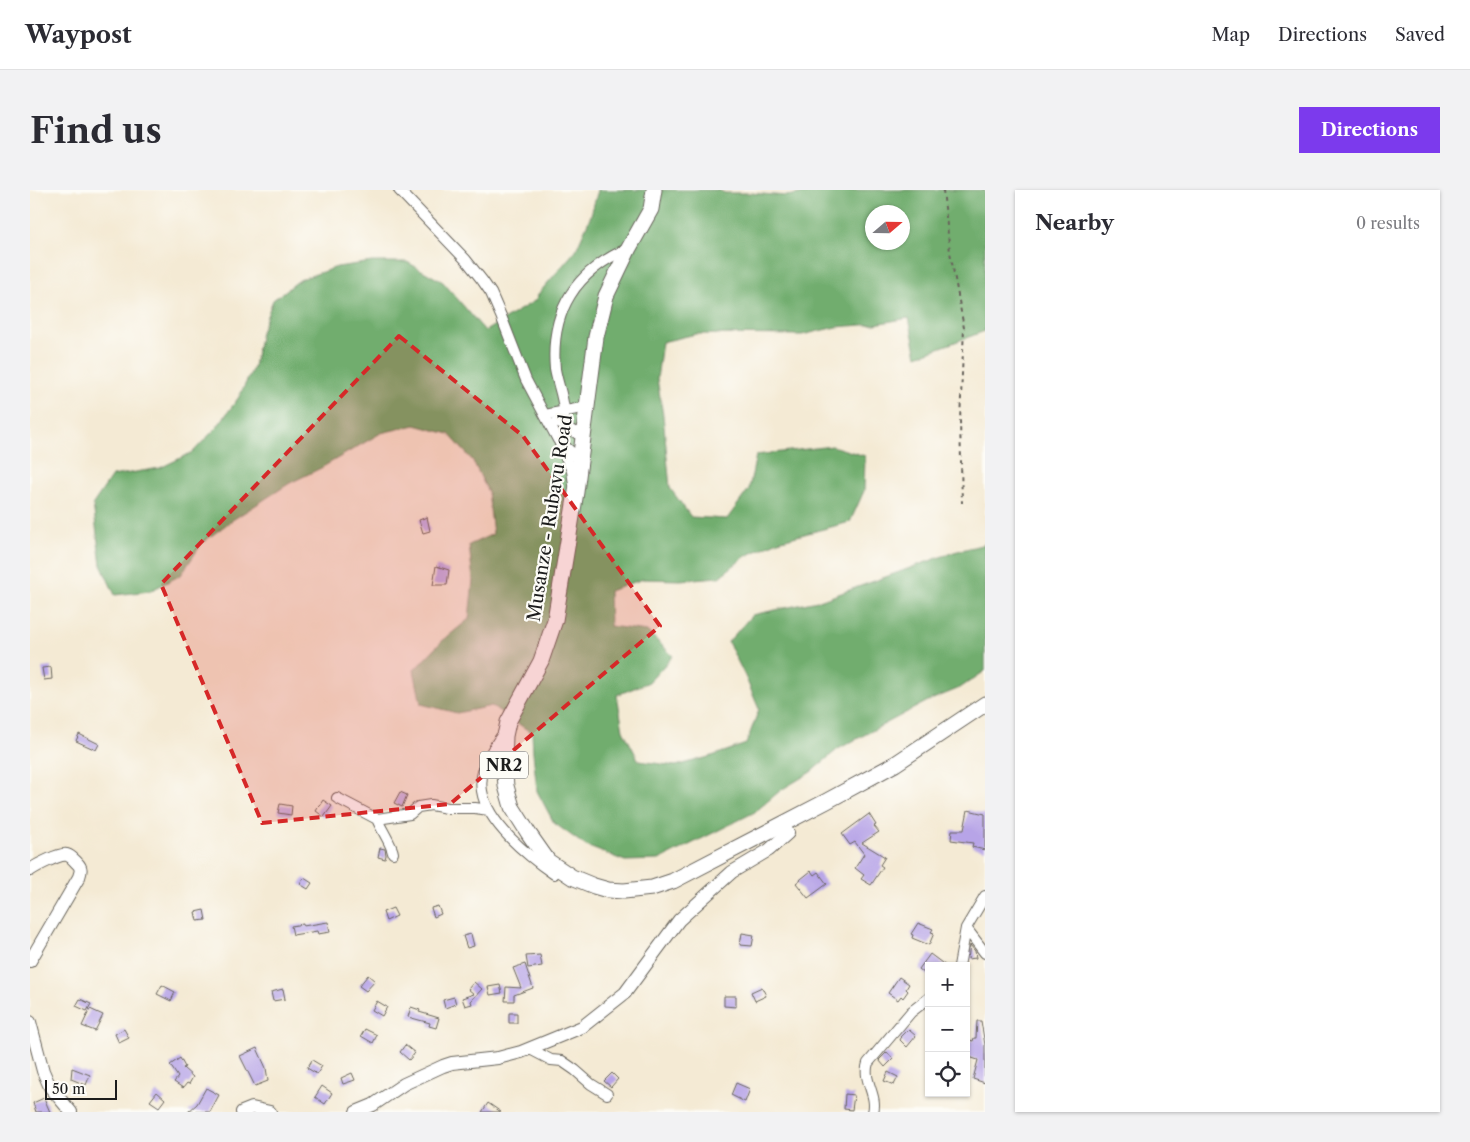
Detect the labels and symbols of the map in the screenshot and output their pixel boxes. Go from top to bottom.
north arrow [865,205,910,250]
street label: Musanze - Rubavu Road [523,413,577,623]
road number: NR2 [480,752,528,778]
scale bar [45,1077,118,1100]

